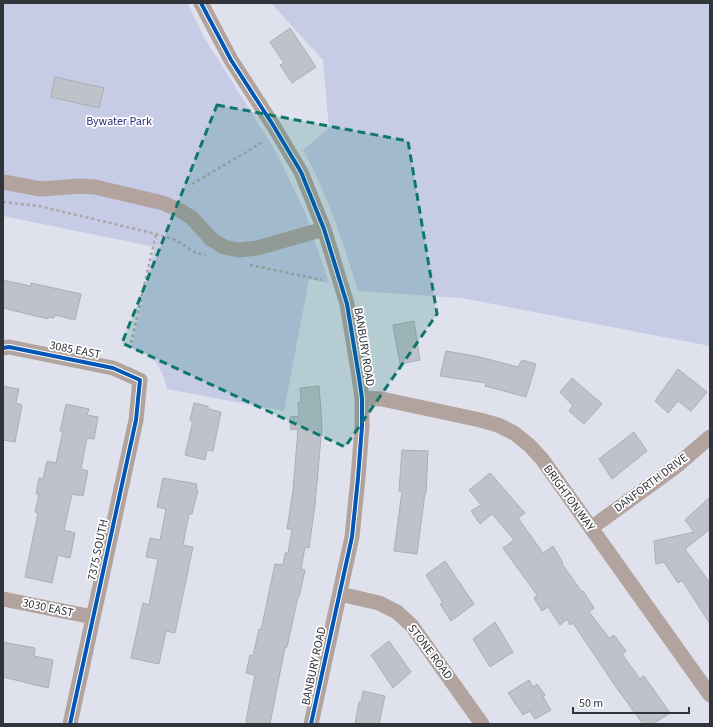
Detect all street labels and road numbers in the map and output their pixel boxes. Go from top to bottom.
street label: BANBURY ROAD [349,306,379,388]
street label: 3085 EAST [48,337,103,363]
street label: DANFORTH DRIVE [611,450,691,516]
street label: BRIGHTON WAY [539,461,599,535]
street label: 7375 SOUTH [83,518,113,582]
street label: 3030 EAST [21,594,76,622]
street label: STONE ROAD [404,621,456,683]
street label: BANBURY ROAD [297,625,331,707]

